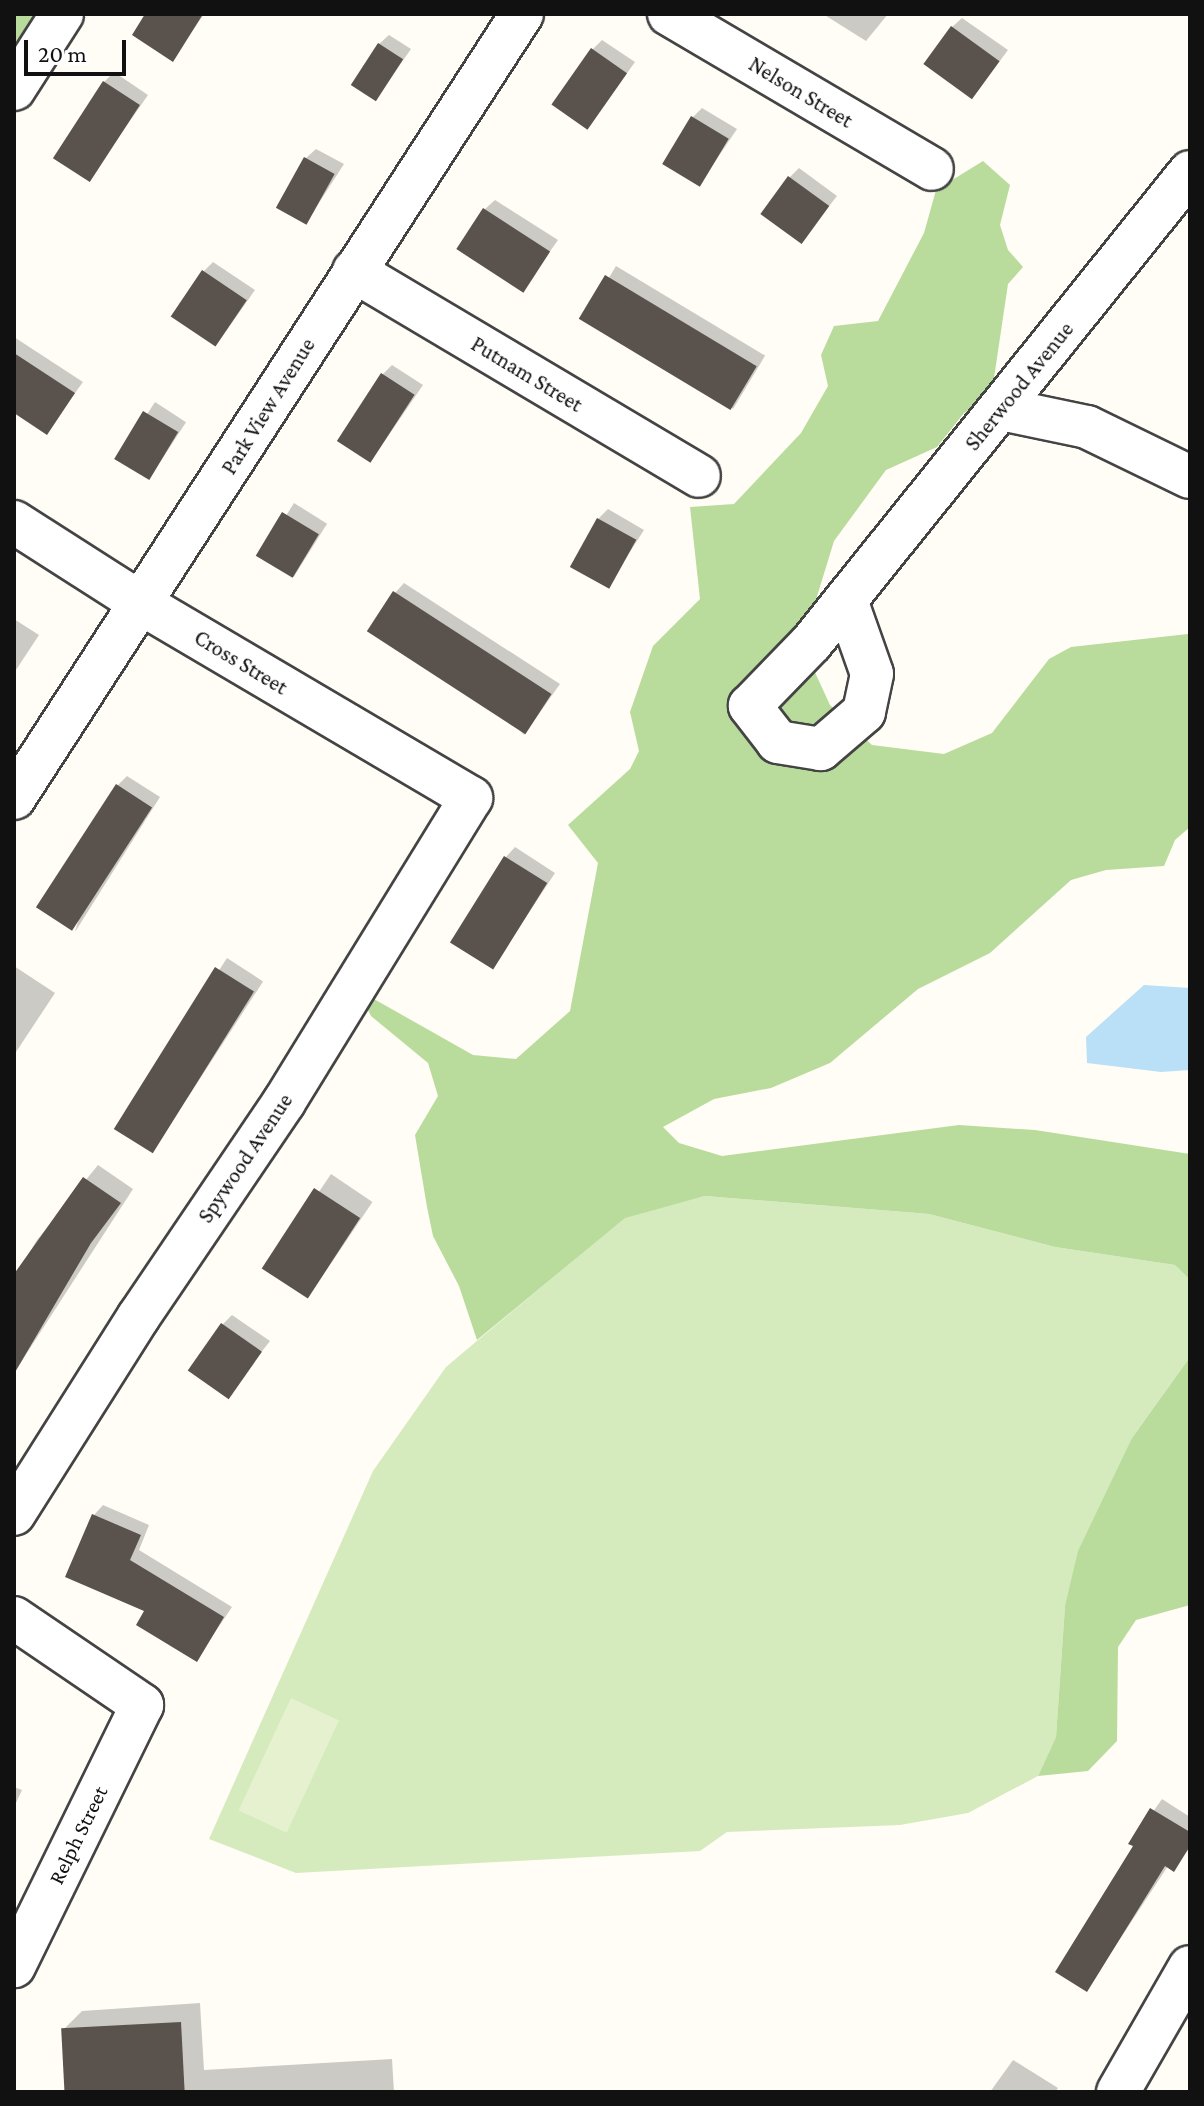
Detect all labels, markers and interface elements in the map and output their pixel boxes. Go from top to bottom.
scale bar [28,24,130,74]
text: 20 m [38,40,87,67]
street label: Nelson Street [744,51,858,133]
street label: Sherwood Avenue [959,316,1079,456]
street label: Putnam Street [466,330,588,418]
street label: Park View Avenue [216,333,320,479]
street label: Cross Street [190,624,292,700]
street label: Spywood Avenue [192,1088,298,1228]
street label: Relph Street [43,1781,113,1889]

